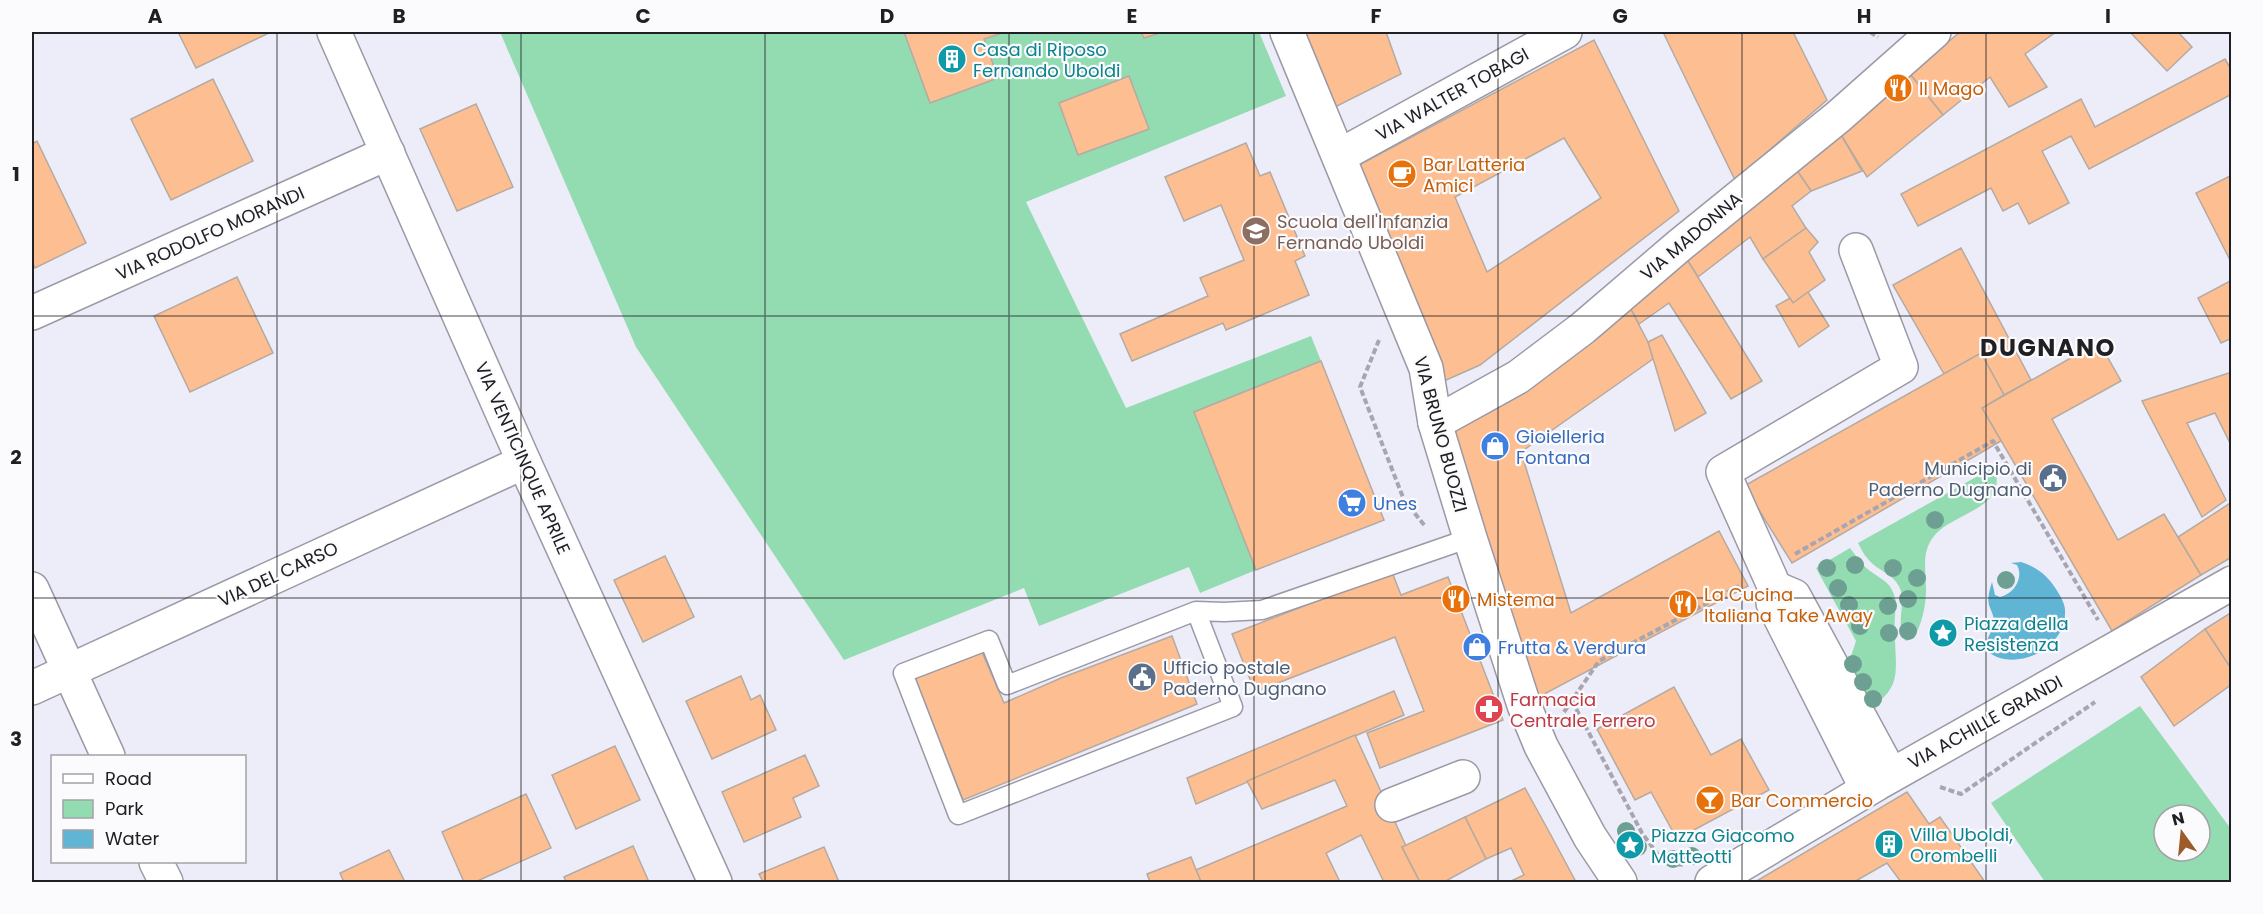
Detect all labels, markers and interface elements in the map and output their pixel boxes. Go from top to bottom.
text: A [148,2,163,30]
text: B [392,2,406,30]
text: C [635,2,651,30]
text: D [880,2,894,30]
text: E [1127,2,1137,30]
text: F [1371,2,1382,30]
text: G [1612,2,1628,30]
text: H [1857,2,1871,30]
text: I [2105,2,2111,30]
place label: Casa di Riposo Fernando Uboldi [973,37,1121,83]
street label: VIA WALTER TOBAGI [1371,42,1533,146]
building icon: Casa di Riposo Fernando Uboldi [936,43,968,75]
restaurant icon: Il Mago [1882,72,1914,104]
place label: Il Mago [1919,76,1984,101]
place label: Bar Latteria Amici [1423,152,1525,198]
cafe icon: Bar Latteria Amici [1386,158,1418,190]
text: 1 [12,160,20,188]
street label: VIA RODOLFO MORANDI [112,180,308,286]
street label: VIA MADONNA [1635,186,1747,286]
place label: Scuola dell'Infanzia Fernando Uboldi [1277,209,1448,255]
school or university icon: Scuola dell'Infanzia Fernando Uboldi [1240,215,1272,247]
district label: DUGNANO [1980,331,2116,364]
street label: VIA BRUNO BUOZZI [1408,353,1474,515]
street label: VIA VENTICINQUE APRILE [469,358,577,558]
place label: Gioielleria Fontana [1516,424,1605,470]
shop icon: Gioielleria Fontana [1479,430,1511,462]
text: 2 [10,443,22,471]
place label: Municipio di Paderno Dugnano [1868,456,2032,502]
public building icon: Municipio di Paderno Dugnano [2037,462,2069,494]
supermarket icon: Unes [1336,487,1368,519]
place label: Unes [1373,491,1417,516]
street label: VIA DEL CARSO [214,535,342,613]
place label: La Cucina Italiana Take Away [1704,582,1873,628]
restaurant icon: Mistema [1440,583,1472,615]
place label: Mistema [1477,587,1555,612]
restaurant icon: La Cucina Italiana Take Away [1667,588,1699,620]
place label: Piazza della Resistenza [1964,611,2069,657]
place icon: Piazza della Resistenza [1927,617,1959,649]
shop icon: Frutta & Verdura [1461,631,1493,663]
place label: Frutta & Verdura [1498,635,1646,660]
place label: Ufficio postale Paderno Dugnano [1163,655,1327,701]
public building icon: Ufficio postale Paderno Dugnano [1126,661,1158,693]
street label: VIA ACHILLE GRANDI [1903,669,2067,775]
place label: Farmacia Centrale Ferrero [1510,687,1655,733]
pharmacy icon: Farmacia Centrale Ferrero [1473,693,1505,725]
text: 3 [10,725,22,753]
legend [51,755,246,863]
text: Road [105,766,152,791]
bar icon: Bar Commercio [1694,784,1726,816]
place label: Bar Commercio [1731,788,1873,813]
text: Park [105,796,144,821]
north arrow [2152,803,2212,863]
text: N [2169,806,2187,832]
place label: Villa Uboldi, Orombelli [1910,822,2013,868]
place label: Piazza Giacomo Matteotti [1651,823,1794,869]
text: Water [105,826,159,851]
building icon: Villa Uboldi, Orombelli [1873,828,1905,860]
place icon: Piazza Giacomo Matteotti [1614,829,1646,861]

